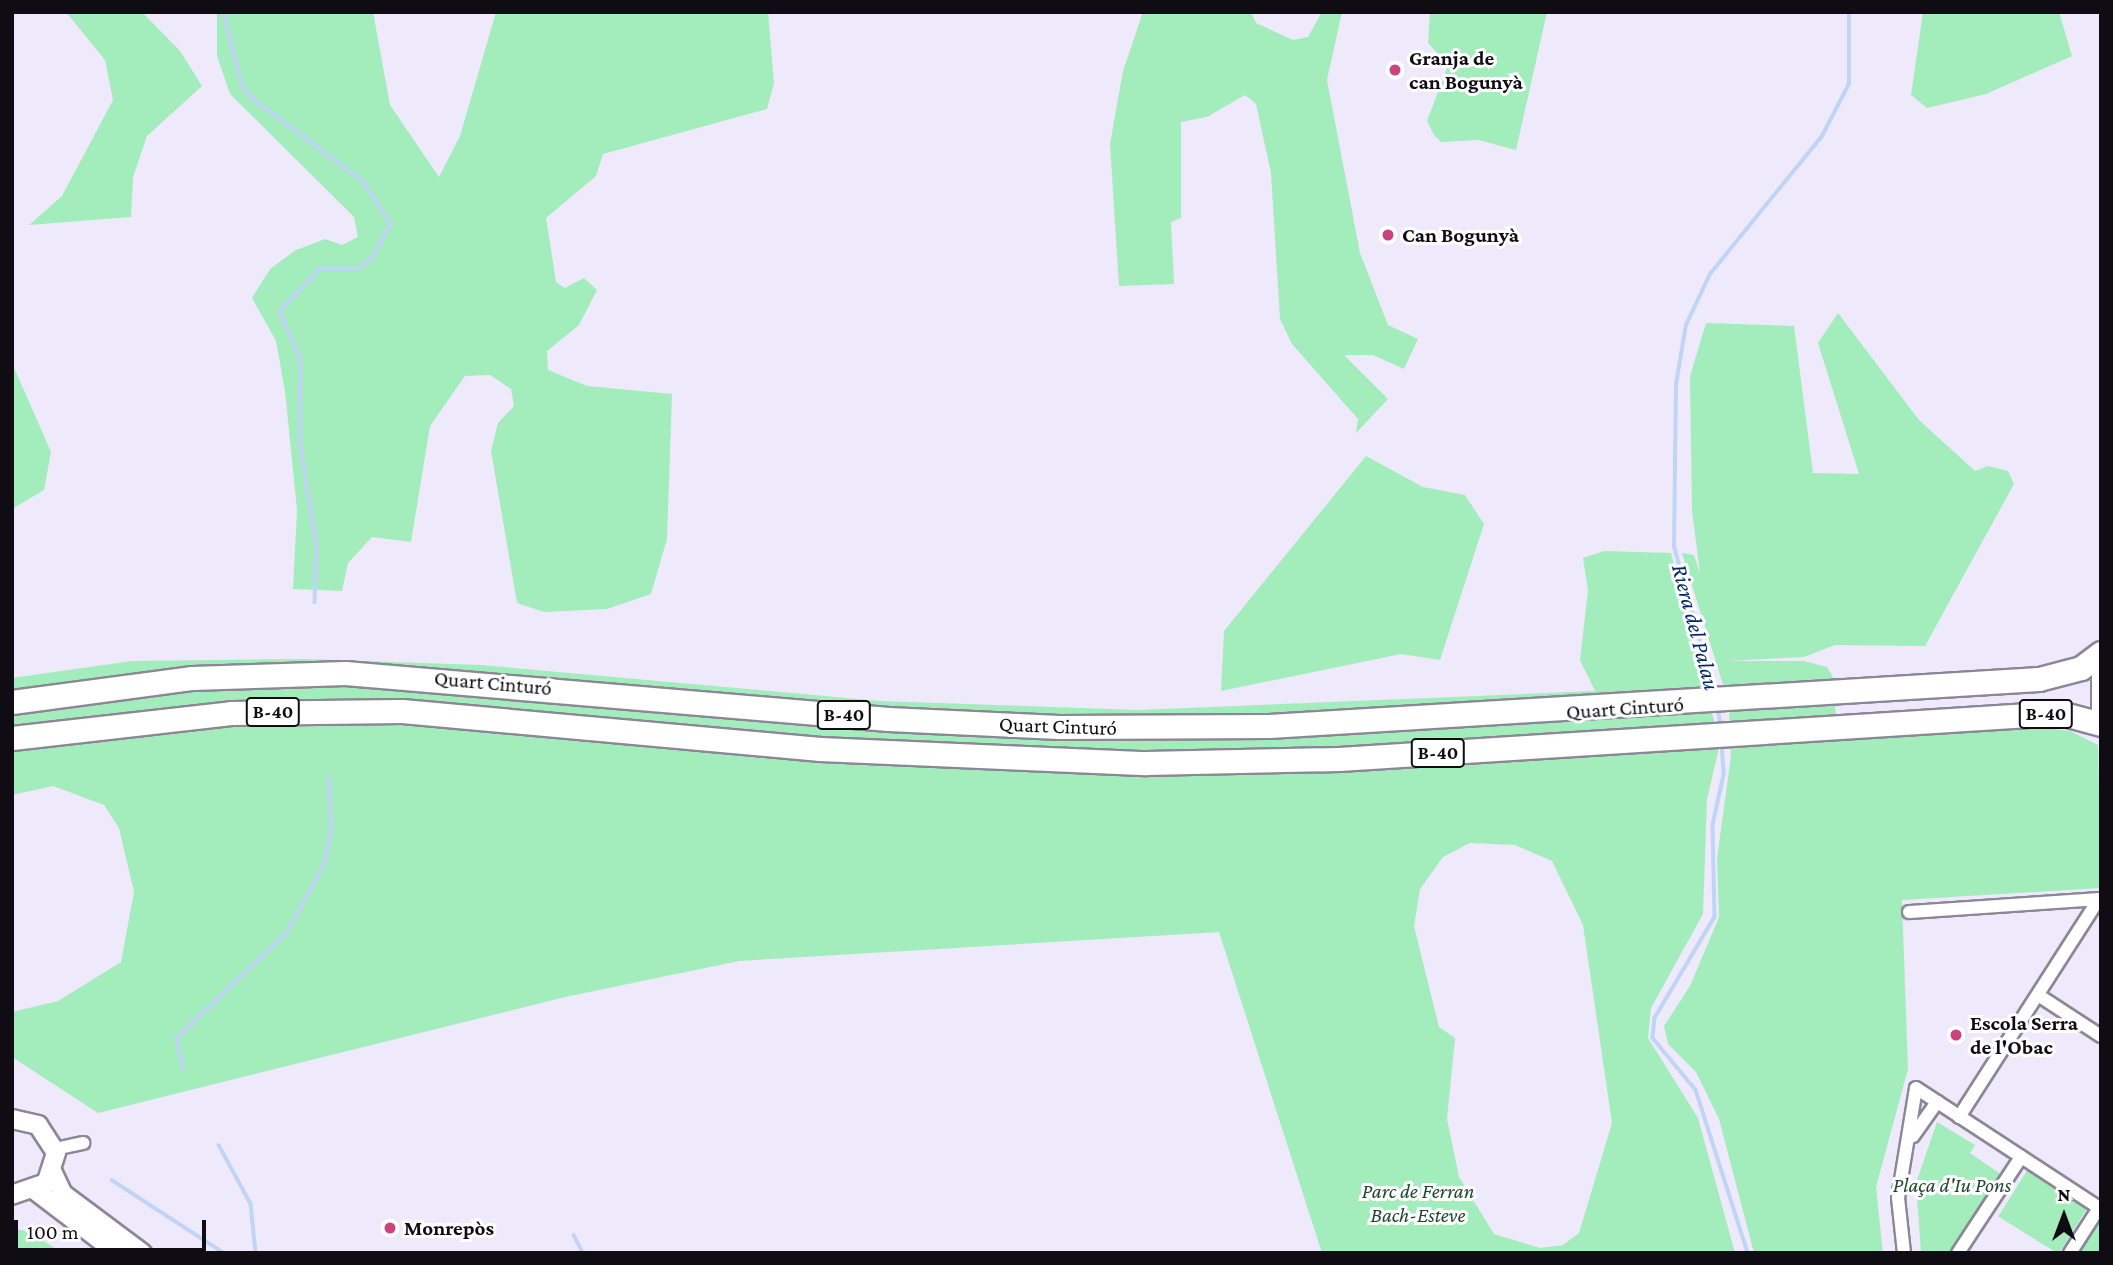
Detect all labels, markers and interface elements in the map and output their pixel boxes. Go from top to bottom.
place label: Granja de can Bogunyà [1409,45,1523,95]
marker: Granja de can Bogunyà [1387,62,1403,78]
place label: Can Bogunyà [1402,222,1519,248]
marker: Can Bogunyà [1380,227,1396,243]
water label: Riera del Palau [1666,561,1726,693]
street label: Quart Cinturó [433,665,553,701]
street label: Quart Cinturó [1565,691,1685,725]
road number: B-40 [245,696,301,727]
road number: B-40 [2018,698,2074,730]
road number: B-40 [816,700,872,730]
street label: Quart Cinturó [999,711,1117,741]
road number: B-40 [1410,738,1466,768]
place label: Escola Serra de l'Obac [1970,1010,2078,1060]
marker: Escola Serra de l'Obac [1948,1027,1964,1043]
park label: Plaça d'Iu Pons [1893,1172,2011,1198]
park label: Parc de Ferran Bach-Esteve [1362,1178,1474,1228]
north arrow [2029,1181,2099,1251]
text: N [2058,1184,2070,1205]
scale bar [18,1206,210,1250]
place label: Monrepòs [404,1215,494,1241]
text: 100 m [27,1220,79,1244]
marker: Monrepòs [382,1220,398,1236]

